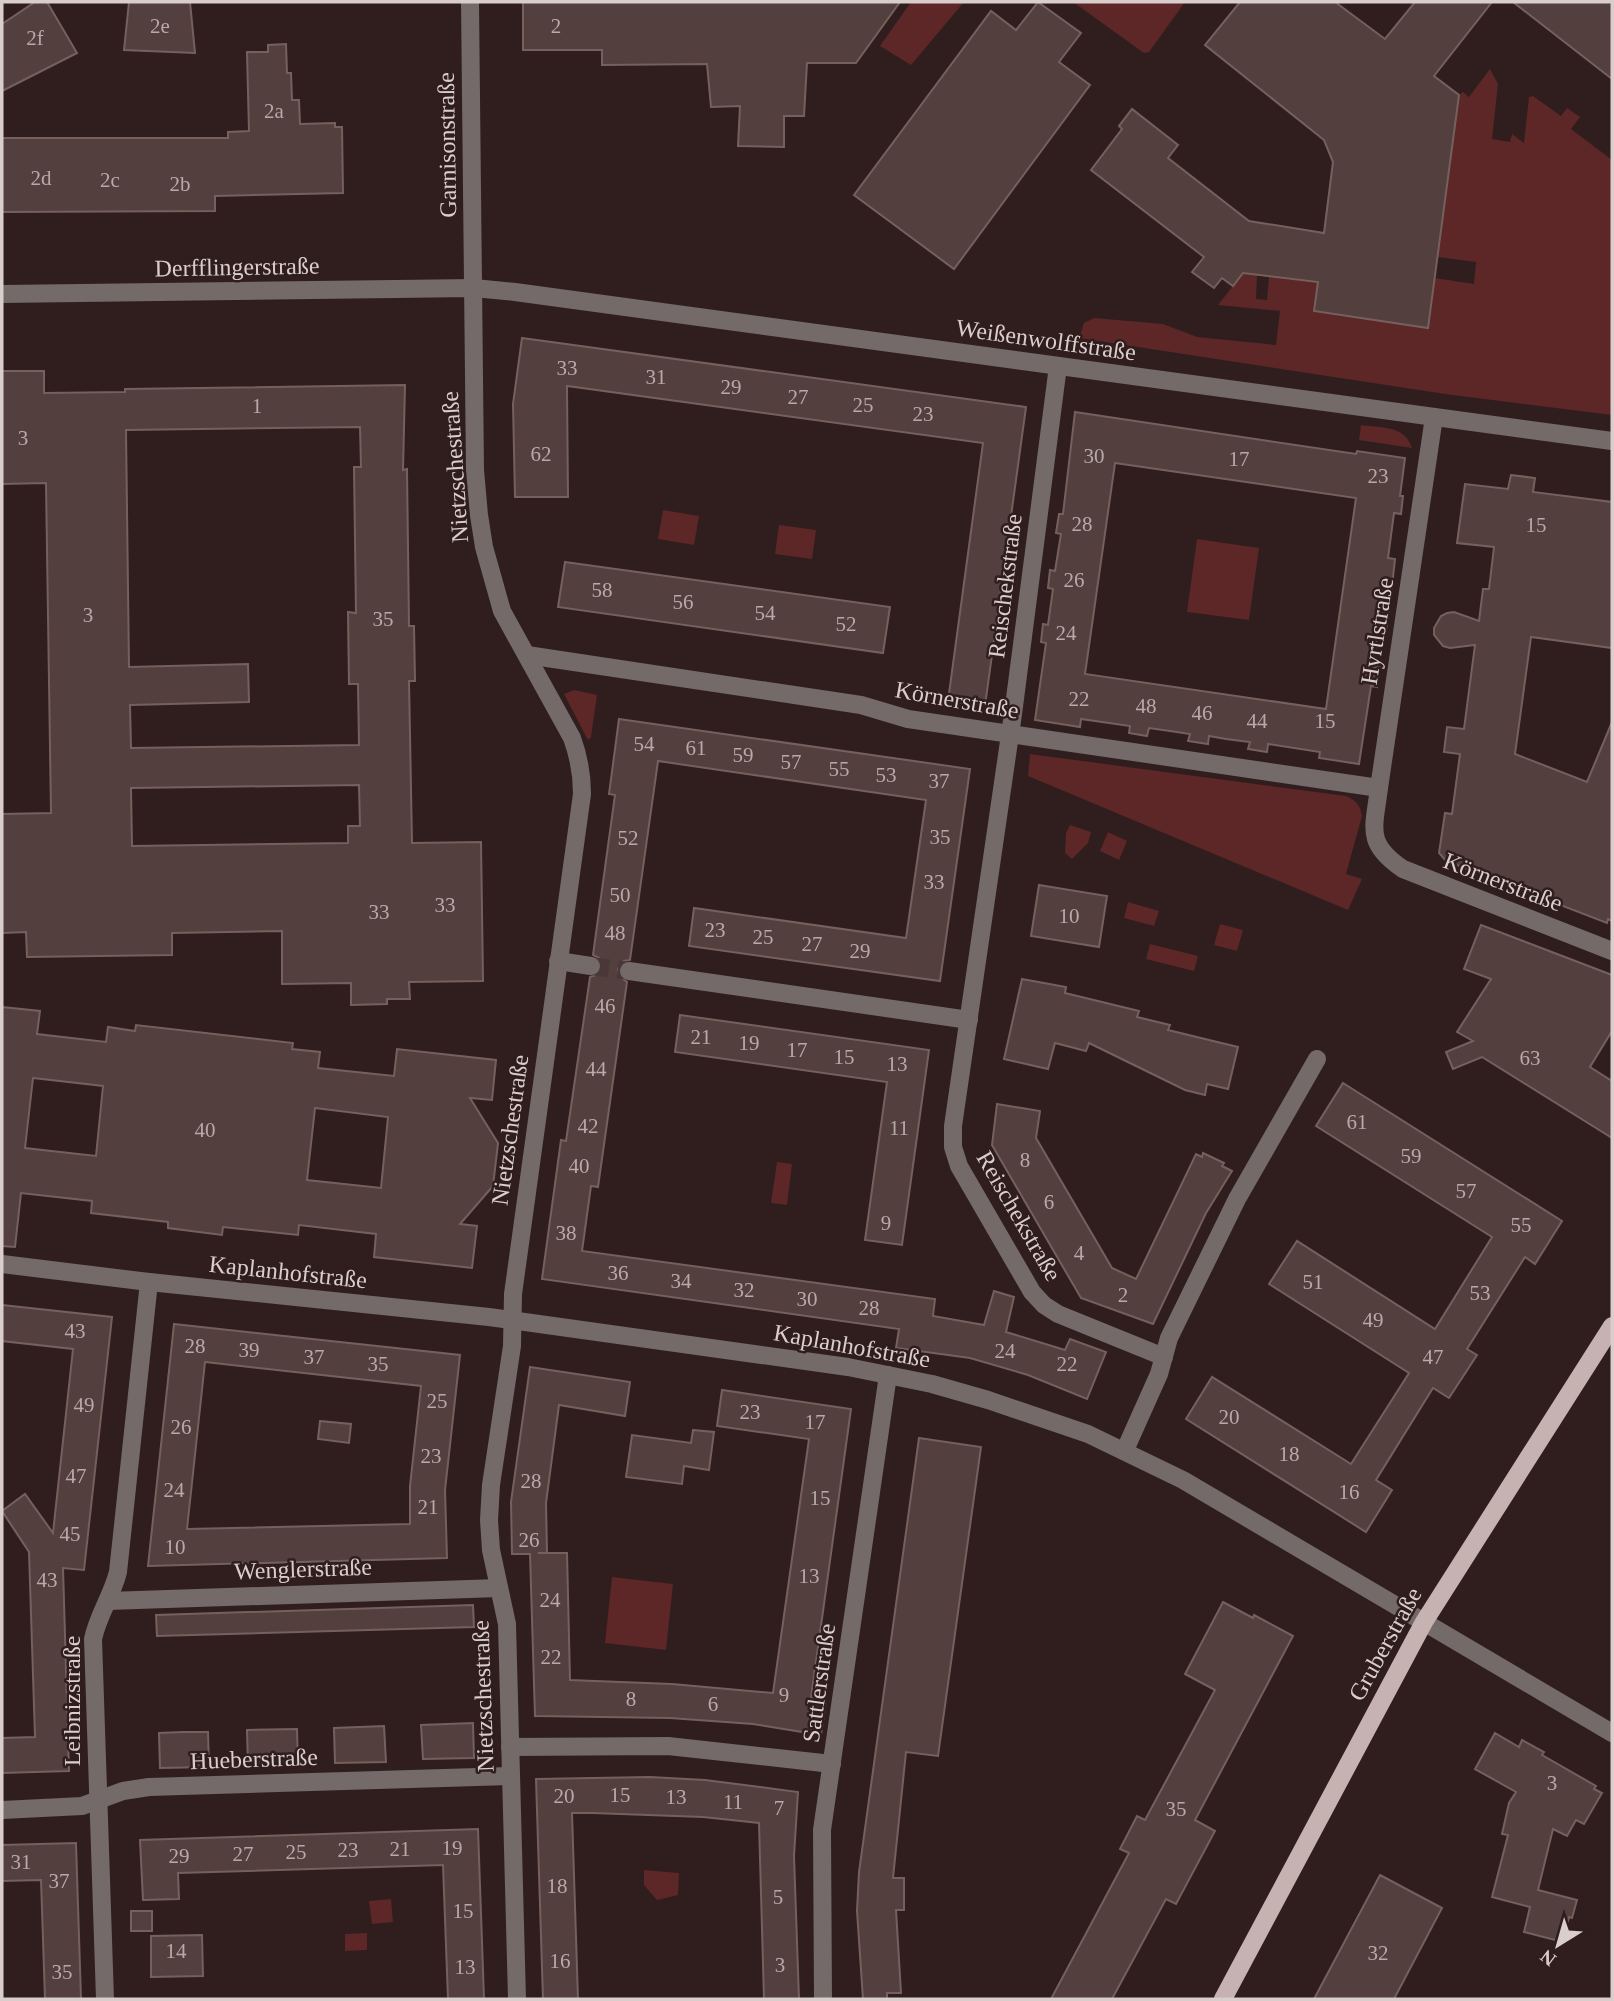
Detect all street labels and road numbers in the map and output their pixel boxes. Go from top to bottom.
street label: Garnisonstraße [433,72,461,218]
street label: Derfflingerstraße [154,253,320,281]
street label: Weißenwolffstraße [954,314,1138,366]
street label: Nietzschestraße [437,390,473,544]
street label: Reischekstraße [983,512,1027,660]
street label: Hyrtlstraße [1356,576,1398,686]
street label: Körnerstraße [893,676,1021,724]
street label: Körnerstraße [1440,847,1566,917]
street label: Nietzschestraße [487,1053,533,1207]
street label: Reischekstraße [971,1147,1067,1285]
street label: Kaplanhofstraße [208,1251,368,1293]
street label: Kaplanhofstraße [772,1319,932,1373]
street label: Wenglerstraße [234,1554,372,1584]
street label: Gruberstraße [1343,1583,1427,1705]
street label: Nietzschestraße [467,1620,499,1772]
street label: Sattlerstraße [798,1622,840,1744]
street label: Leibnizstraße [59,1636,85,1766]
street label: Hueberstraße [190,1744,318,1774]

